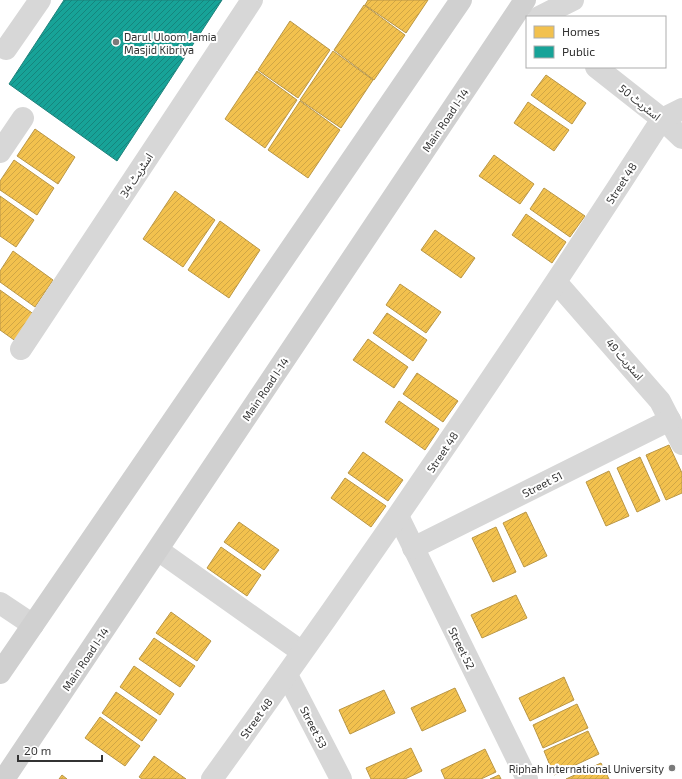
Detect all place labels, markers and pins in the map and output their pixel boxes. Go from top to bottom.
place label: Darul Uloom Jamia Masjid Kibriya [124,30,217,57]
marker: Darul Uloom Jamia Masjid Kibriya [111,37,121,47]
place label: Riphah International University [509,762,664,775]
marker: Riphah International University [667,763,677,773]

